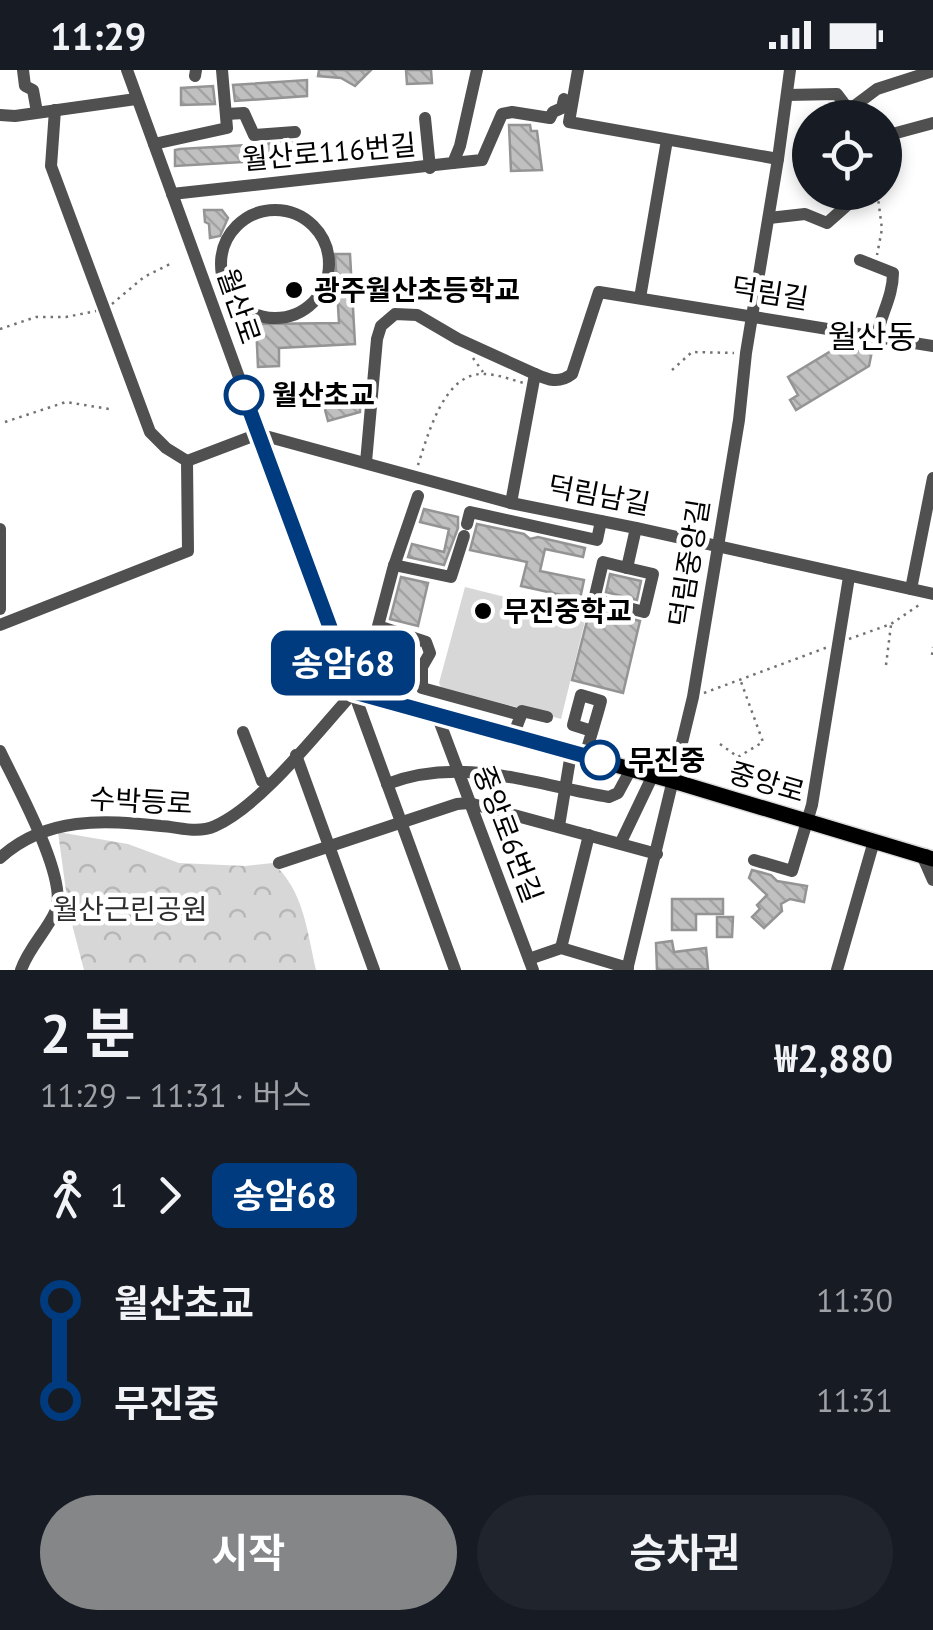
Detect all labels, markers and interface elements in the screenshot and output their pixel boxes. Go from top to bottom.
text: 11:29 [50,11,146,60]
map controls [792,100,902,210]
button: locate [792,100,902,210]
street label: 월산로116번길 [240,125,418,178]
street label: 월산로 [209,263,270,348]
street label: 덕림길 [729,268,811,317]
place label: 광주월산초등학교 [314,271,520,308]
marker: 광주월산초등학교 [283,279,305,301]
district label: 월산동 [828,315,916,357]
marker: 월산초교 [225,376,263,414]
place label: 월산초교 [272,376,375,413]
street label: 덕림남길 [545,467,653,523]
street label: 덕림중앙길 [660,496,717,629]
place label: 무진중학교 [503,592,632,629]
marker: 무진중학교 [472,600,494,622]
line badge: 송암68 [273,630,413,696]
text: 송암68 [291,640,395,686]
marker: 무진중 [581,741,619,779]
place label: 무진중 [628,741,705,778]
street label: 중앙로 [725,753,809,810]
street label: 중앙로6번길 [465,760,552,908]
street label: 수박등로 [89,779,193,822]
park label: 월산근린공원 [53,890,207,927]
text: 2 분 [40,997,136,1068]
text: ₩2,880 [775,1033,893,1082]
text: 11:29 – 11:31 · 버스 [40,1074,311,1116]
icon: walk [40,1168,95,1223]
icon: forward [142,1168,197,1223]
text: 송암68 [232,1172,337,1218]
text: 1 [110,1174,127,1216]
text: 월산초교 [114,1278,254,1327]
text: 11:30 [816,1279,893,1321]
text: 무진중 [114,1378,219,1427]
text: 11:31 [816,1379,893,1421]
button: 시작 [40,1495,457,1610]
button: 승차권 [477,1495,893,1610]

